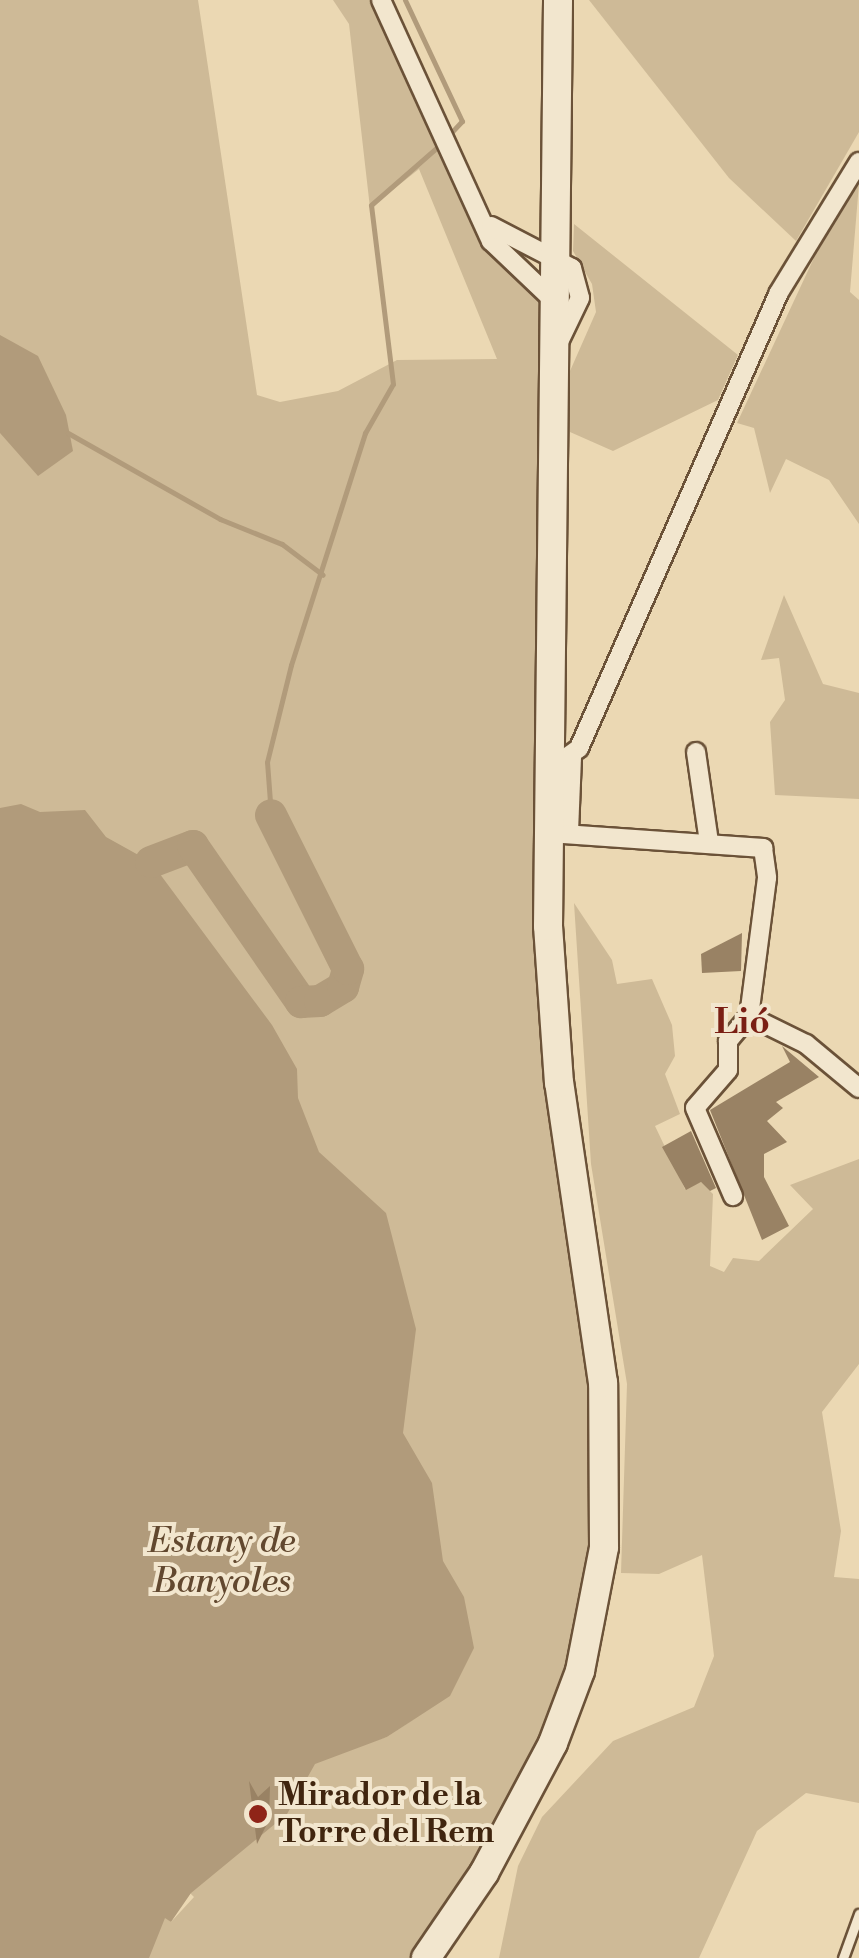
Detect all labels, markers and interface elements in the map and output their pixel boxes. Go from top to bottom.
district label: Lió [714,1002,770,1044]
water label: Estany de Banyoles [148,1521,296,1603]
place label: Mirador de la Torre del Rem [278,1777,494,1852]
marker: Mirador de la Torre del Rem [247,1803,269,1825]

